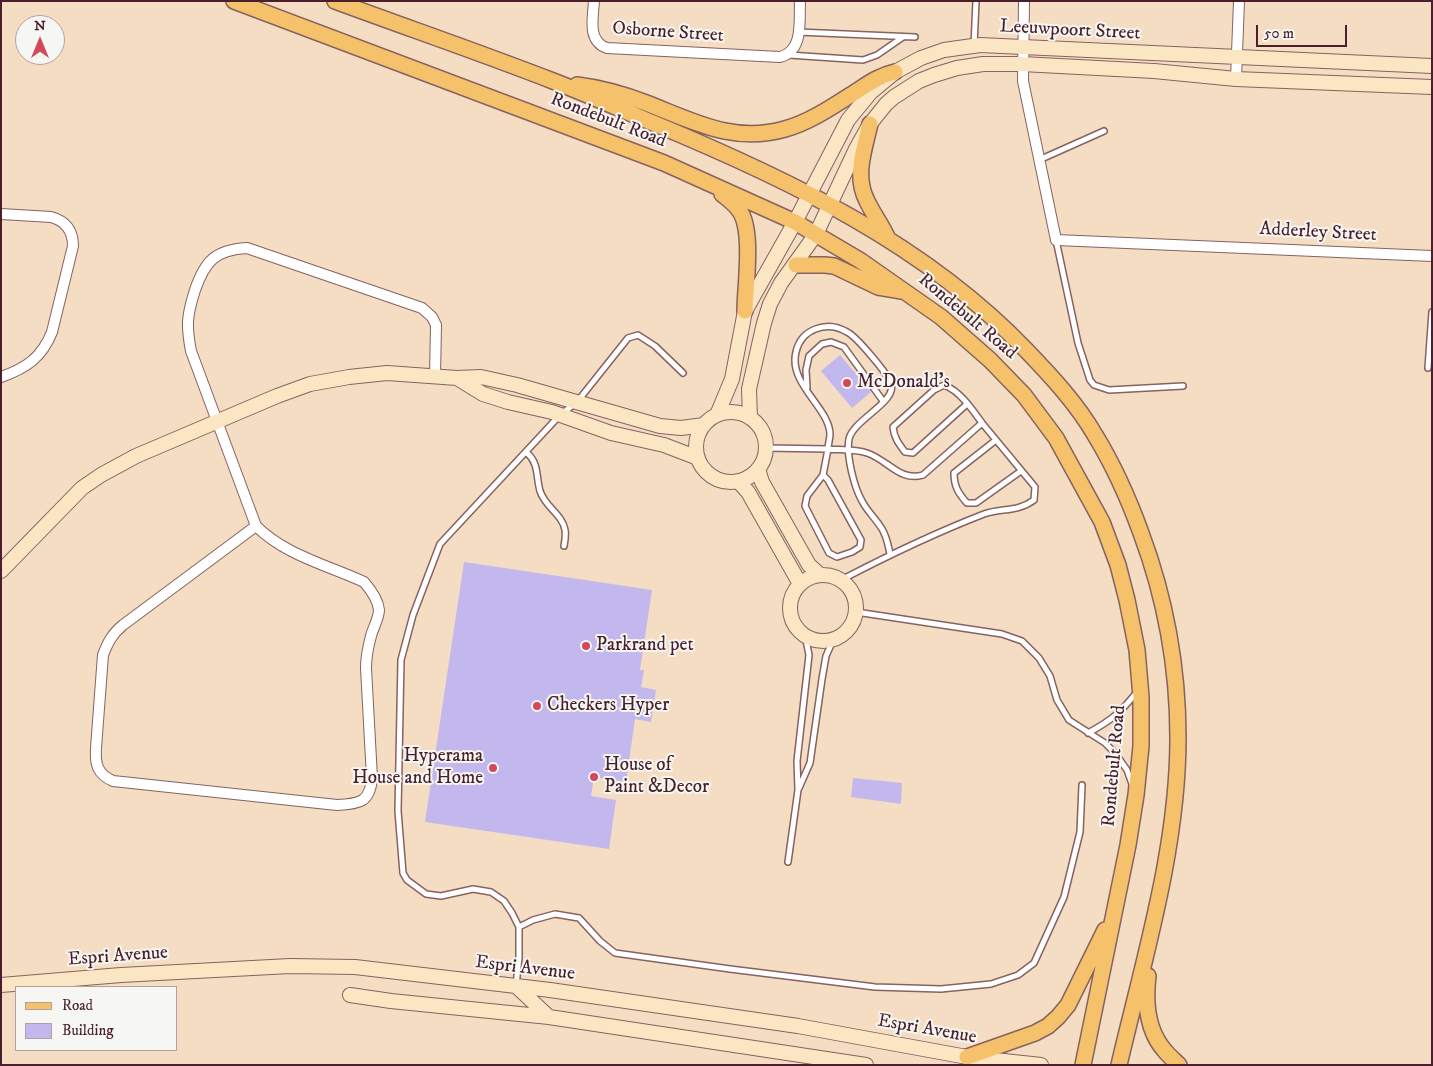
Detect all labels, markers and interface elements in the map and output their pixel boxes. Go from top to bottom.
north arrow [15,15,65,65]
scale bar [1258,15,1349,47]
street label: Leeuwpoort Street [999,16,1141,46]
text: N [34,17,46,35]
street label: Osborne Street [611,18,725,48]
text: 50 m [1264,24,1294,43]
street label: Rondebult Road [547,88,669,154]
street label: Adderley Street [1259,219,1377,247]
street label: Rondebult Road [913,269,1021,365]
place label: McDonald's [857,372,950,394]
marker: McDonald's [841,377,853,389]
place label: Parkrand pet [596,635,694,657]
marker: Parkrand pet [580,640,592,652]
place label: Checkers Hyper [547,695,669,717]
marker: Checkers Hyper [531,700,543,712]
street label: Rondebult Road [1098,704,1132,828]
place label: Hyperama House and Home [352,746,483,790]
place label: House of Paint &Decor [604,755,709,799]
marker: Hyperama House and Home [487,762,499,774]
marker: House of Paint &Decor [588,771,600,783]
street label: Espri Avenue [67,942,169,972]
street label: Espri Avenue [474,952,576,986]
legend [15,986,178,1051]
text: Road [62,996,93,1015]
street label: Espri Avenue [876,1010,978,1050]
text: Building [62,1021,114,1040]

